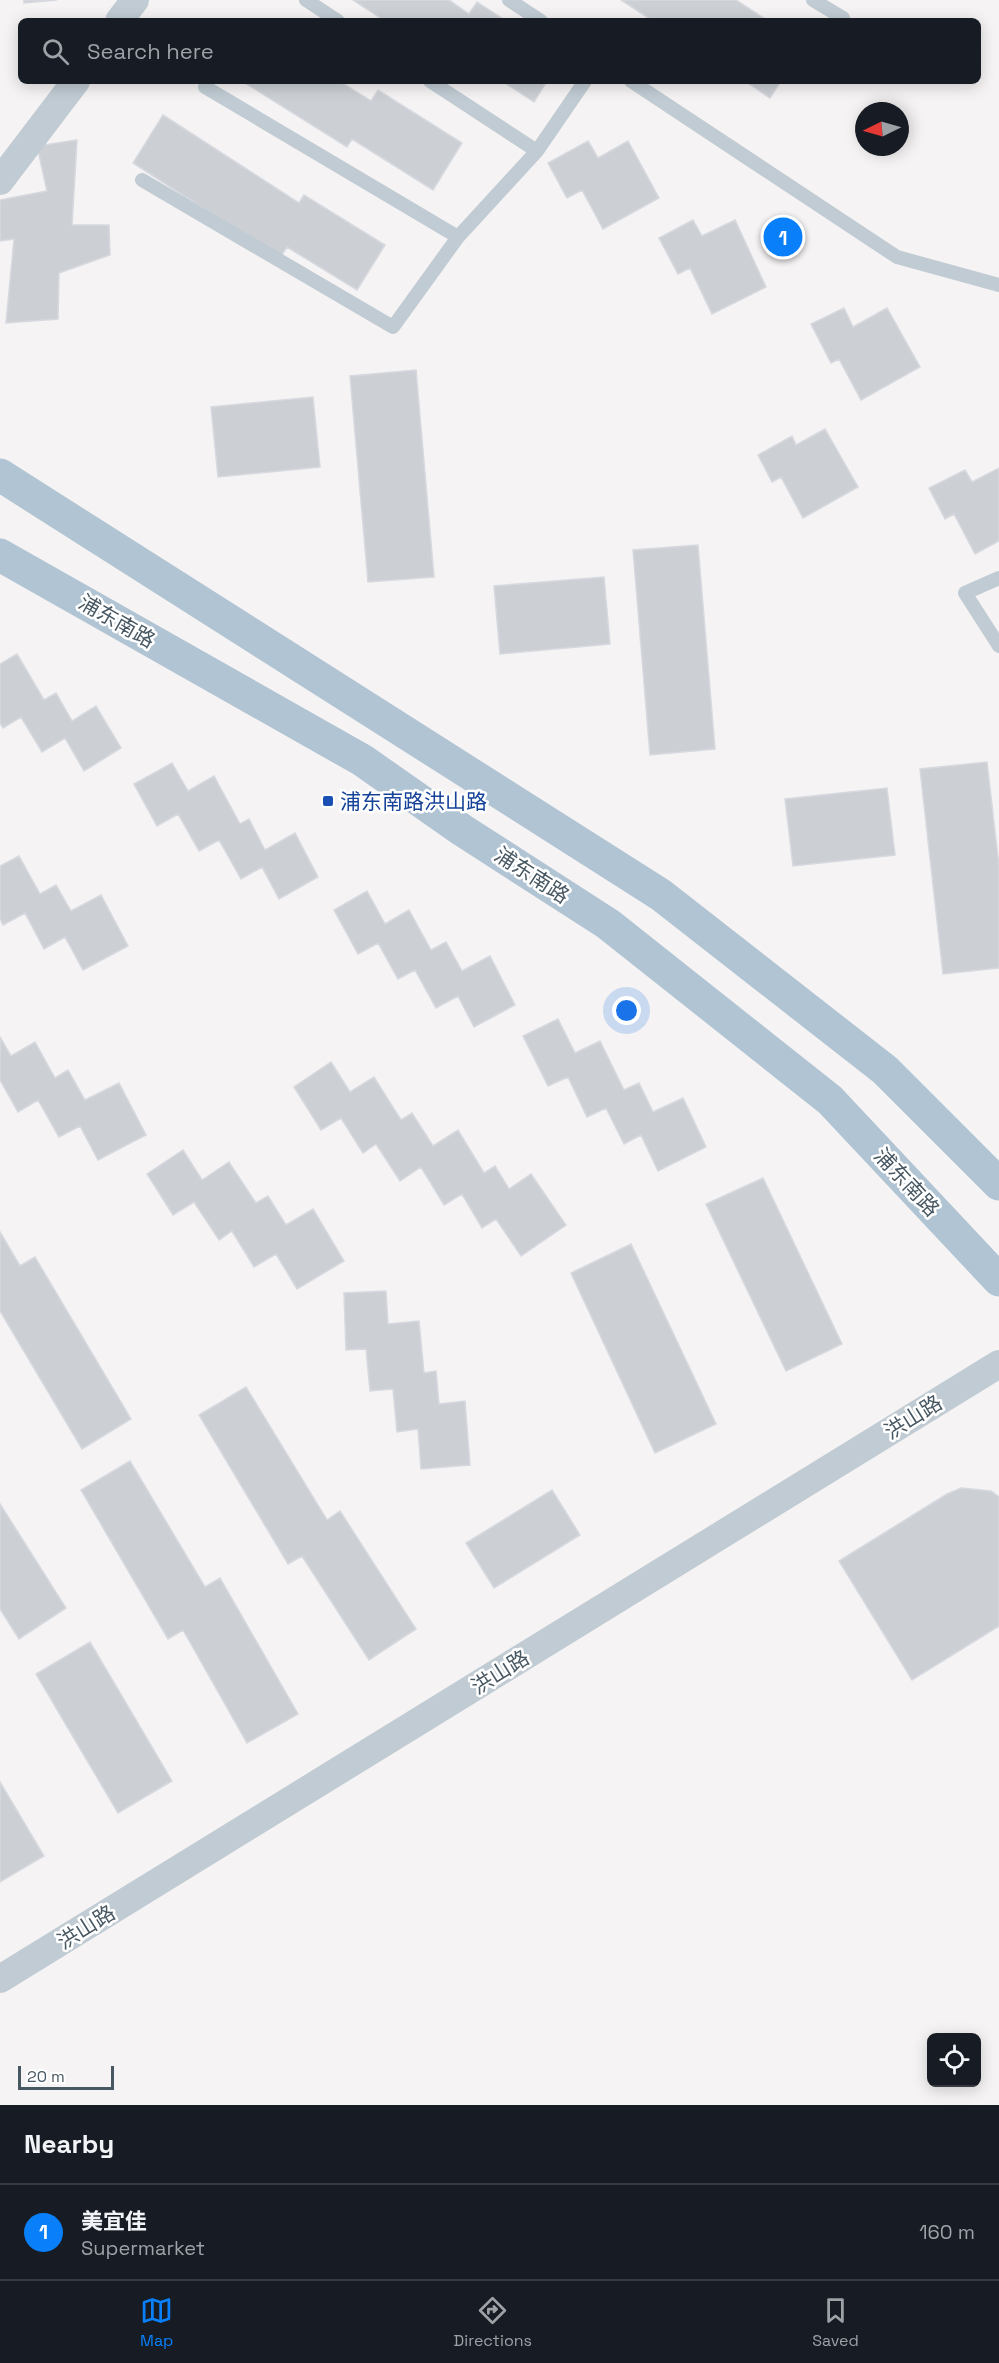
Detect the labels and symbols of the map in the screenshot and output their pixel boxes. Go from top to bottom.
north arrow [855,102,909,156]
pin: 1 [764,214,802,260]
street label: 浦东南路 [74,588,160,654]
place label: 浦东南路洪山路 [340,788,487,815]
marker: 浦东南路洪山路 [321,794,335,808]
street label: 浦东南路 [489,841,575,909]
your location [612,996,641,1025]
street label: 浦东南路 [868,1142,946,1222]
street label: 洪山路 [879,1389,947,1445]
street label: 洪山路 [466,1644,534,1700]
street label: 洪山路 [52,1899,120,1955]
scale bar [18,2063,114,2090]

